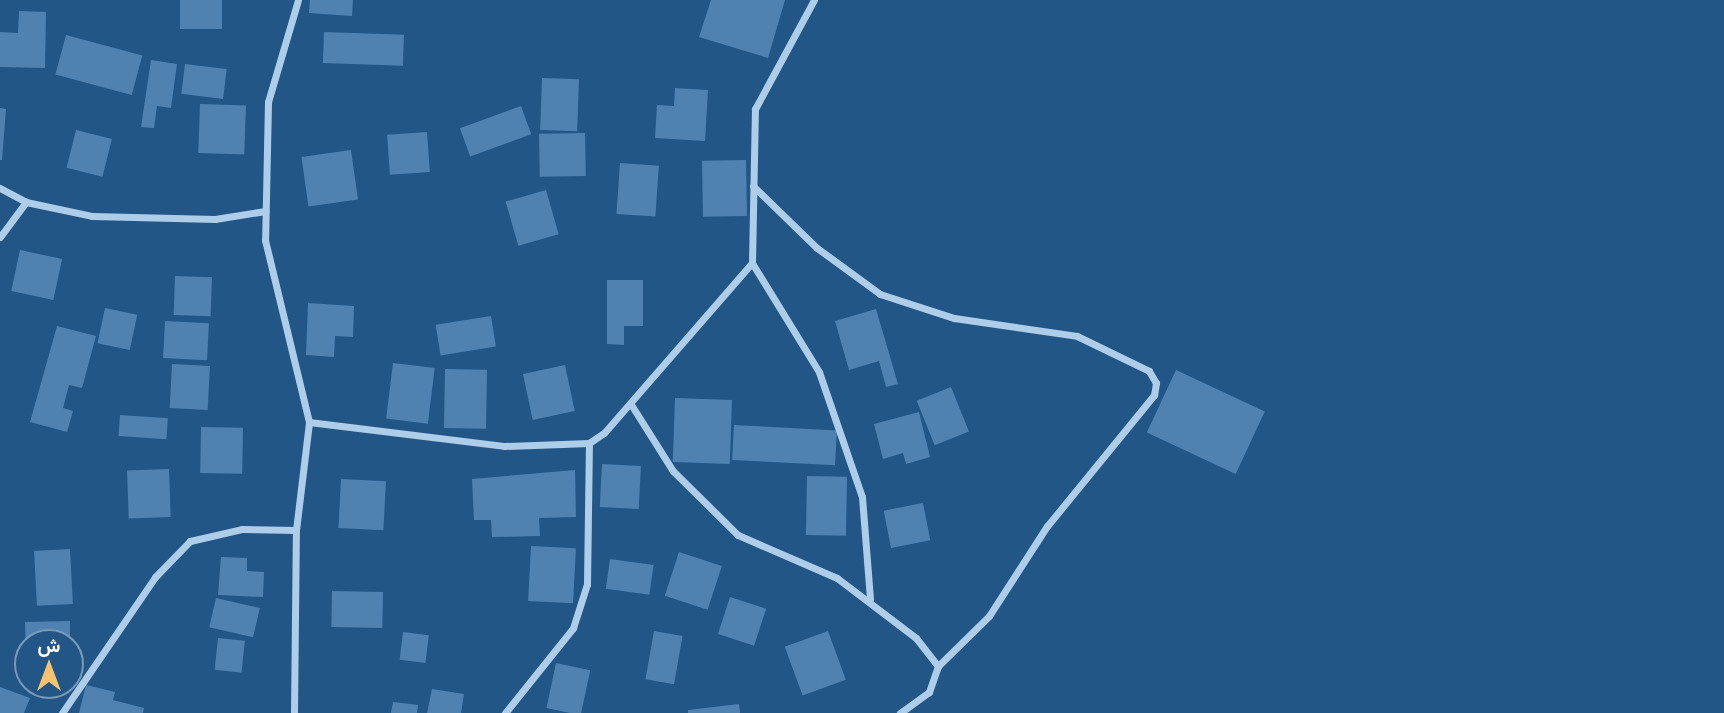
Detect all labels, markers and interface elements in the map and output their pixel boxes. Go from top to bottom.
north arrow [14,629,84,699]
text: ش [38,630,60,659]

